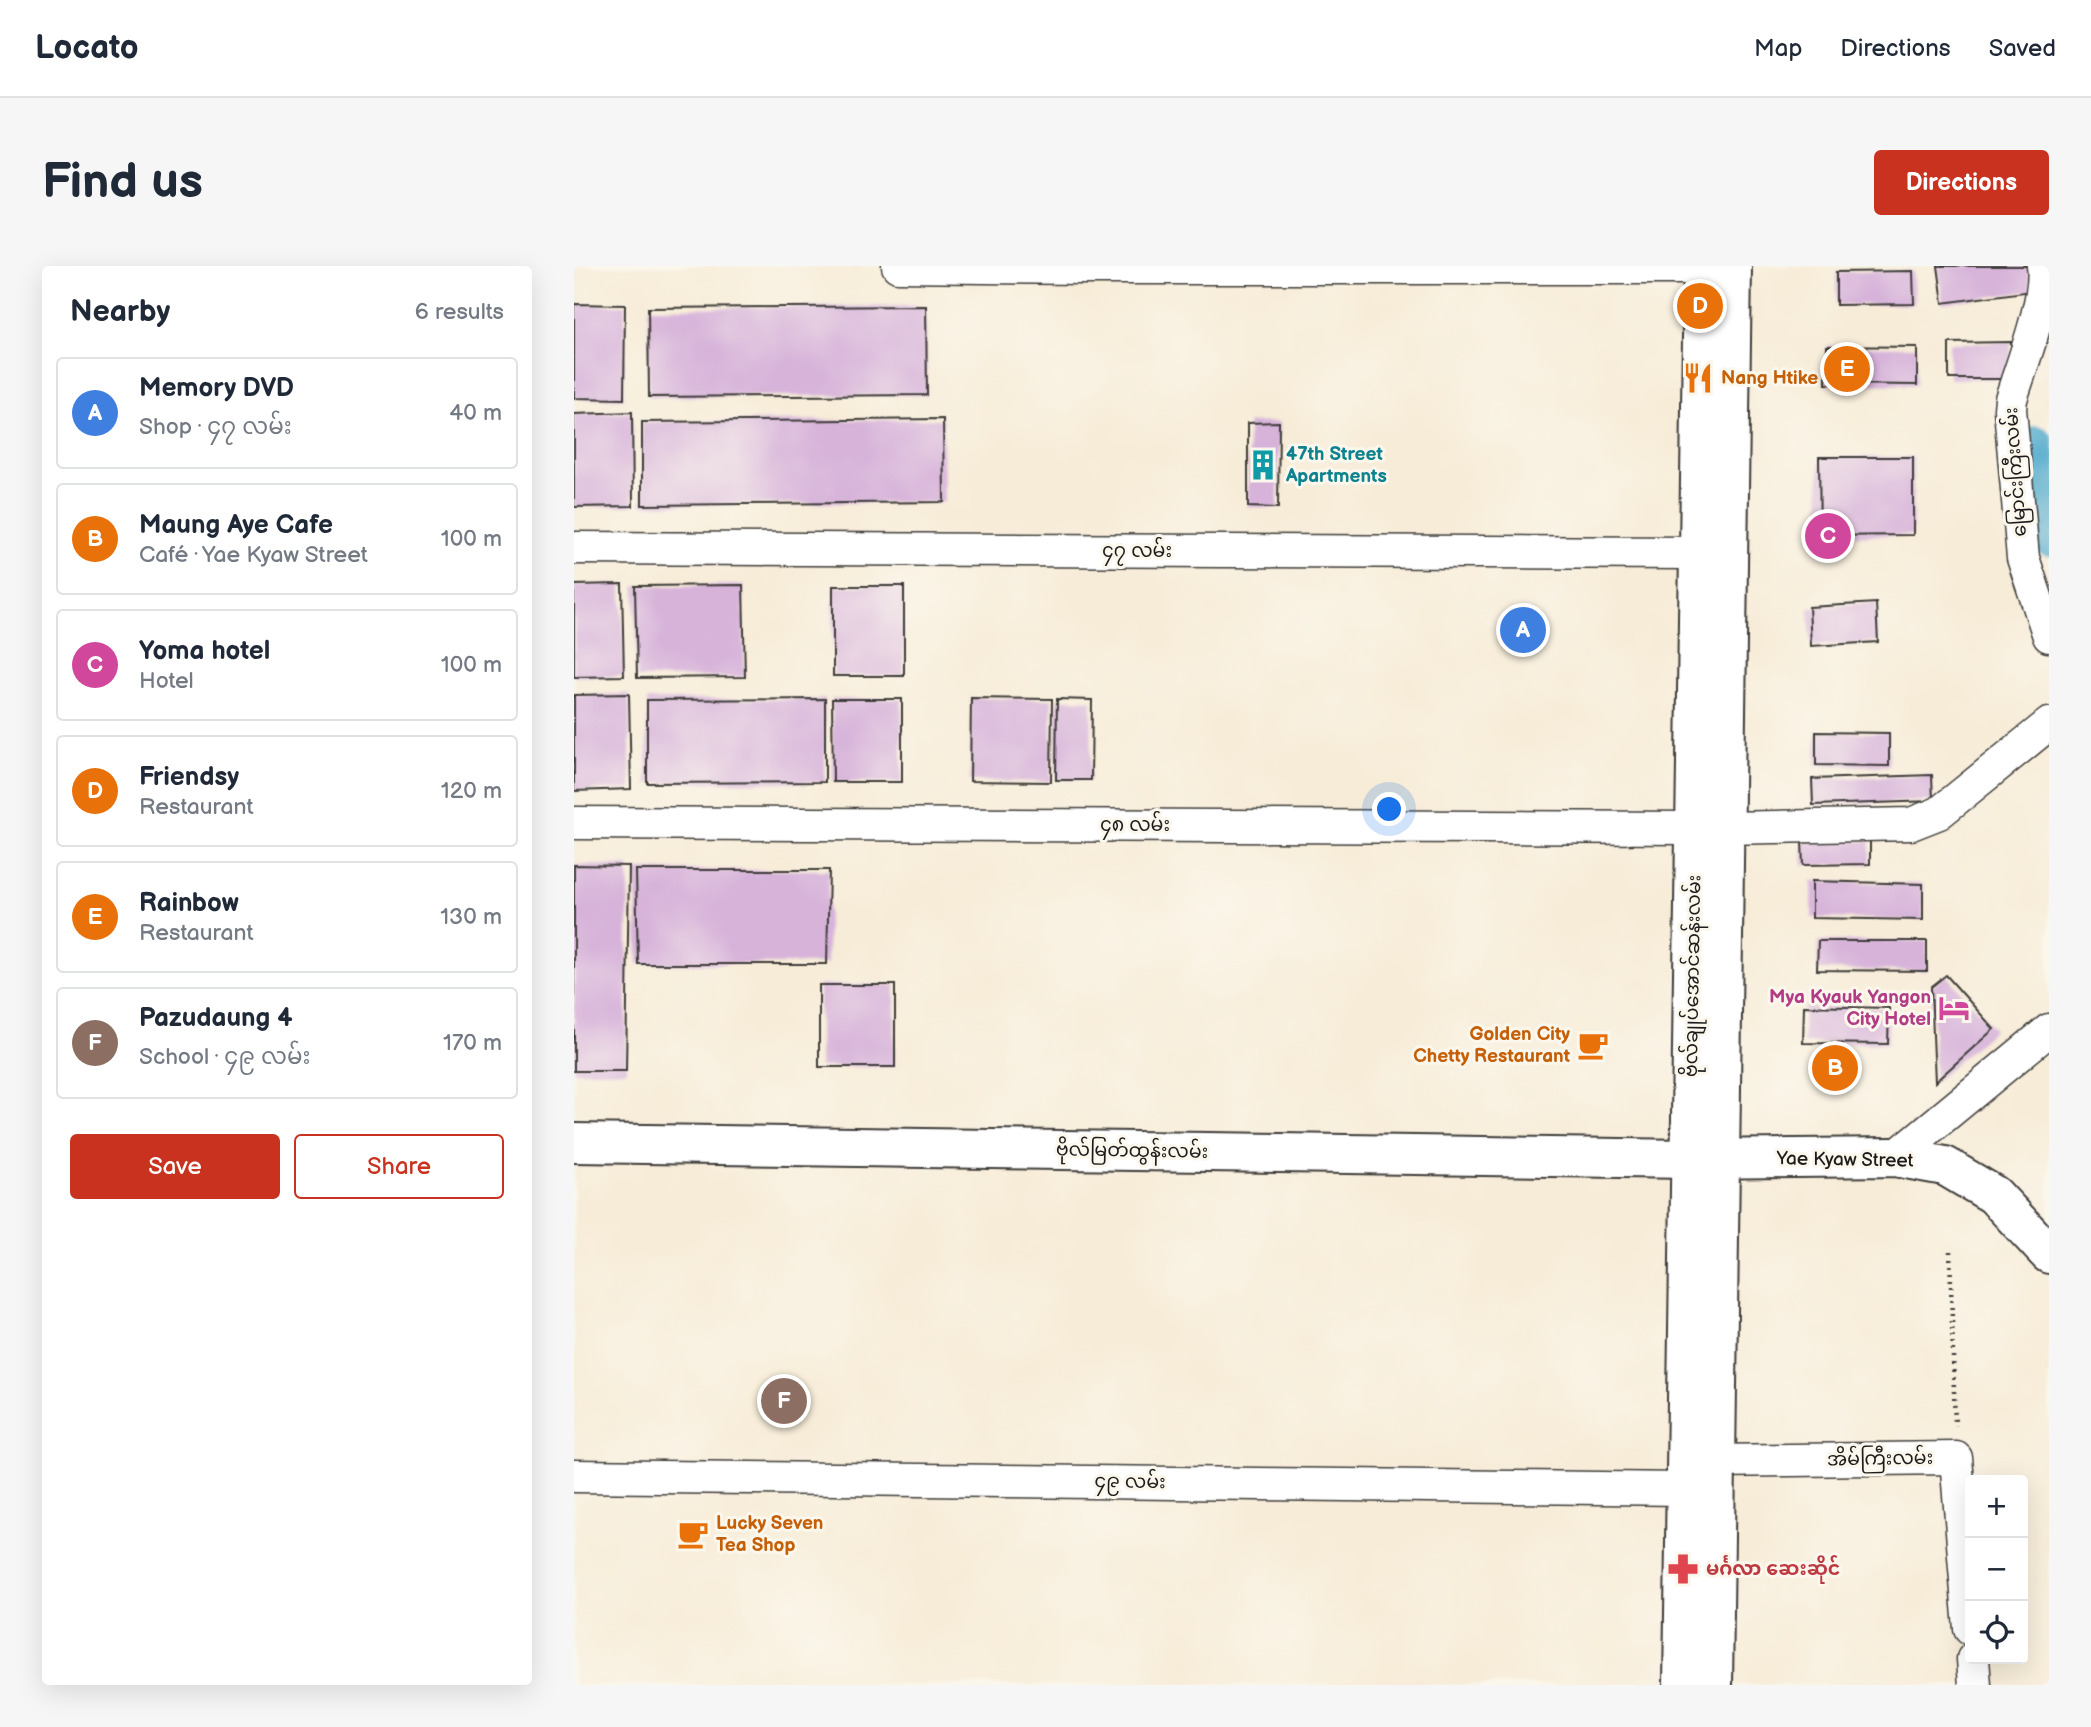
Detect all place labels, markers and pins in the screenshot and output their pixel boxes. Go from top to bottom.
pin: D [1677,280,1723,332]
pin: E [1824,343,1870,395]
restaurant icon: Nang Htike [1681,361,1715,395]
place label: Nang Htike [1721,367,1818,390]
place label: 47th Street Apartments [1285,443,1387,488]
building icon: 47th Street Apartments [1246,448,1280,482]
pin: C [1805,510,1851,562]
pin: A [1500,604,1546,656]
place label: Mya Kyauk Yangon City Hotel [1769,986,1931,1031]
hotel icon: Mya Kyauk Yangon City Hotel [1937,991,1971,1025]
place label: Golden City Chetty Restaurant [1413,1023,1571,1068]
cafe icon: Golden City Chetty Restaurant [1576,1028,1610,1062]
pin: B [1812,1042,1858,1094]
pin: F [761,1375,807,1427]
place label: Lucky Seven Tea Shop [716,1512,823,1557]
cafe icon: Lucky Seven Tea Shop [676,1517,710,1551]
pharmacy icon: မင်္ဂလာ ဆေးဆိုင် [1666,1552,1700,1586]
place label: မင်္ဂလာ ဆေးဆိုင် [1706,1555,1840,1584]

